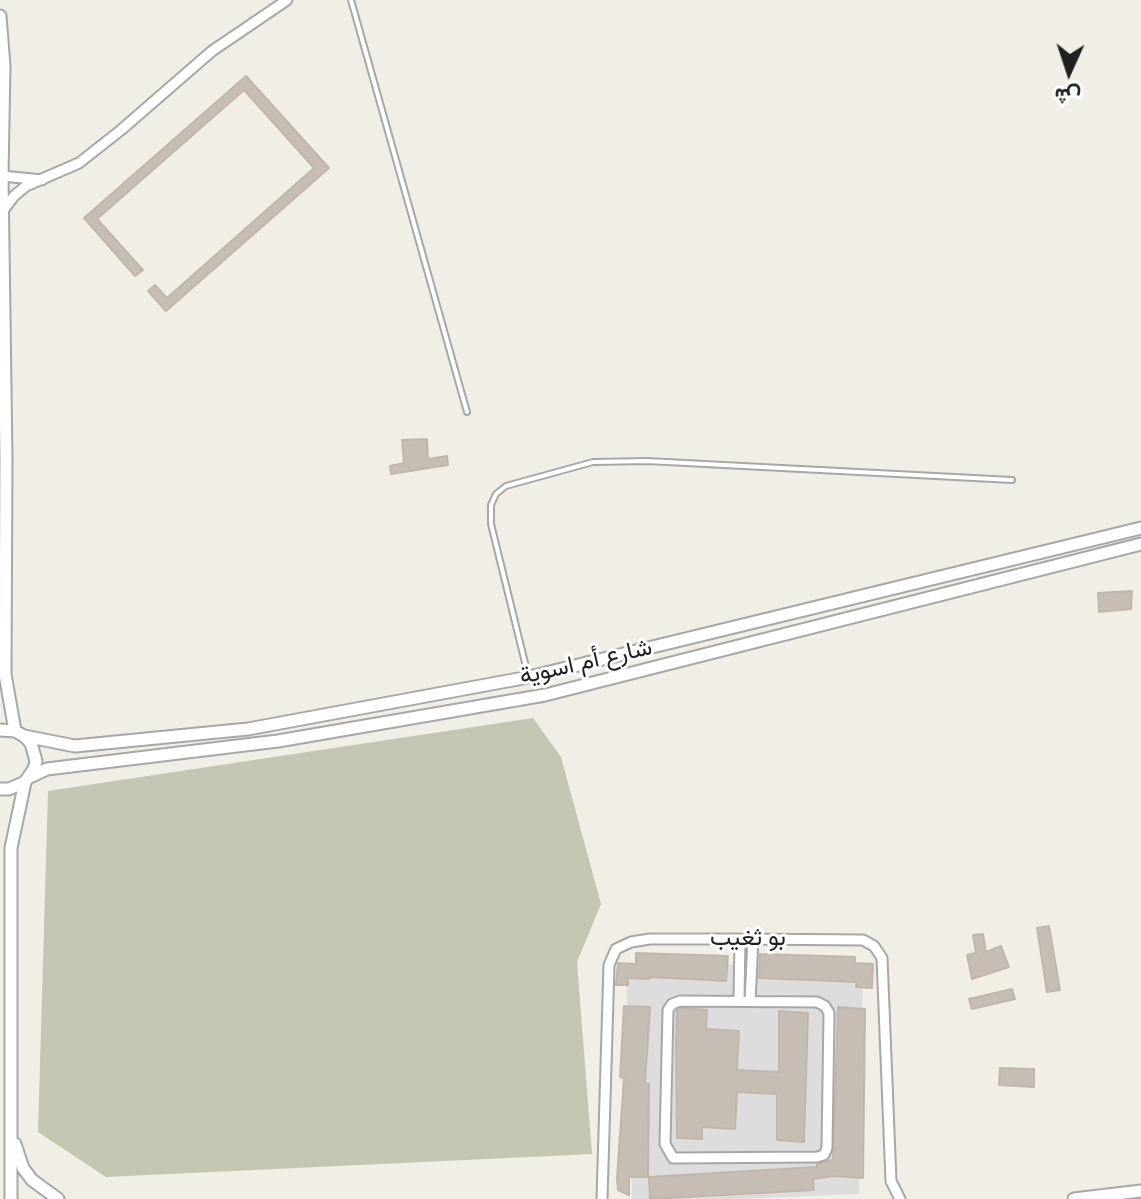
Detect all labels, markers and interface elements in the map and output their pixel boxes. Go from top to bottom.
north arrow [1029,32,1109,112]
text: ش [1054,83,1082,110]
street label: شارع أم اسوية [517,634,655,692]
street label: بو ثغيب [710,925,786,953]

